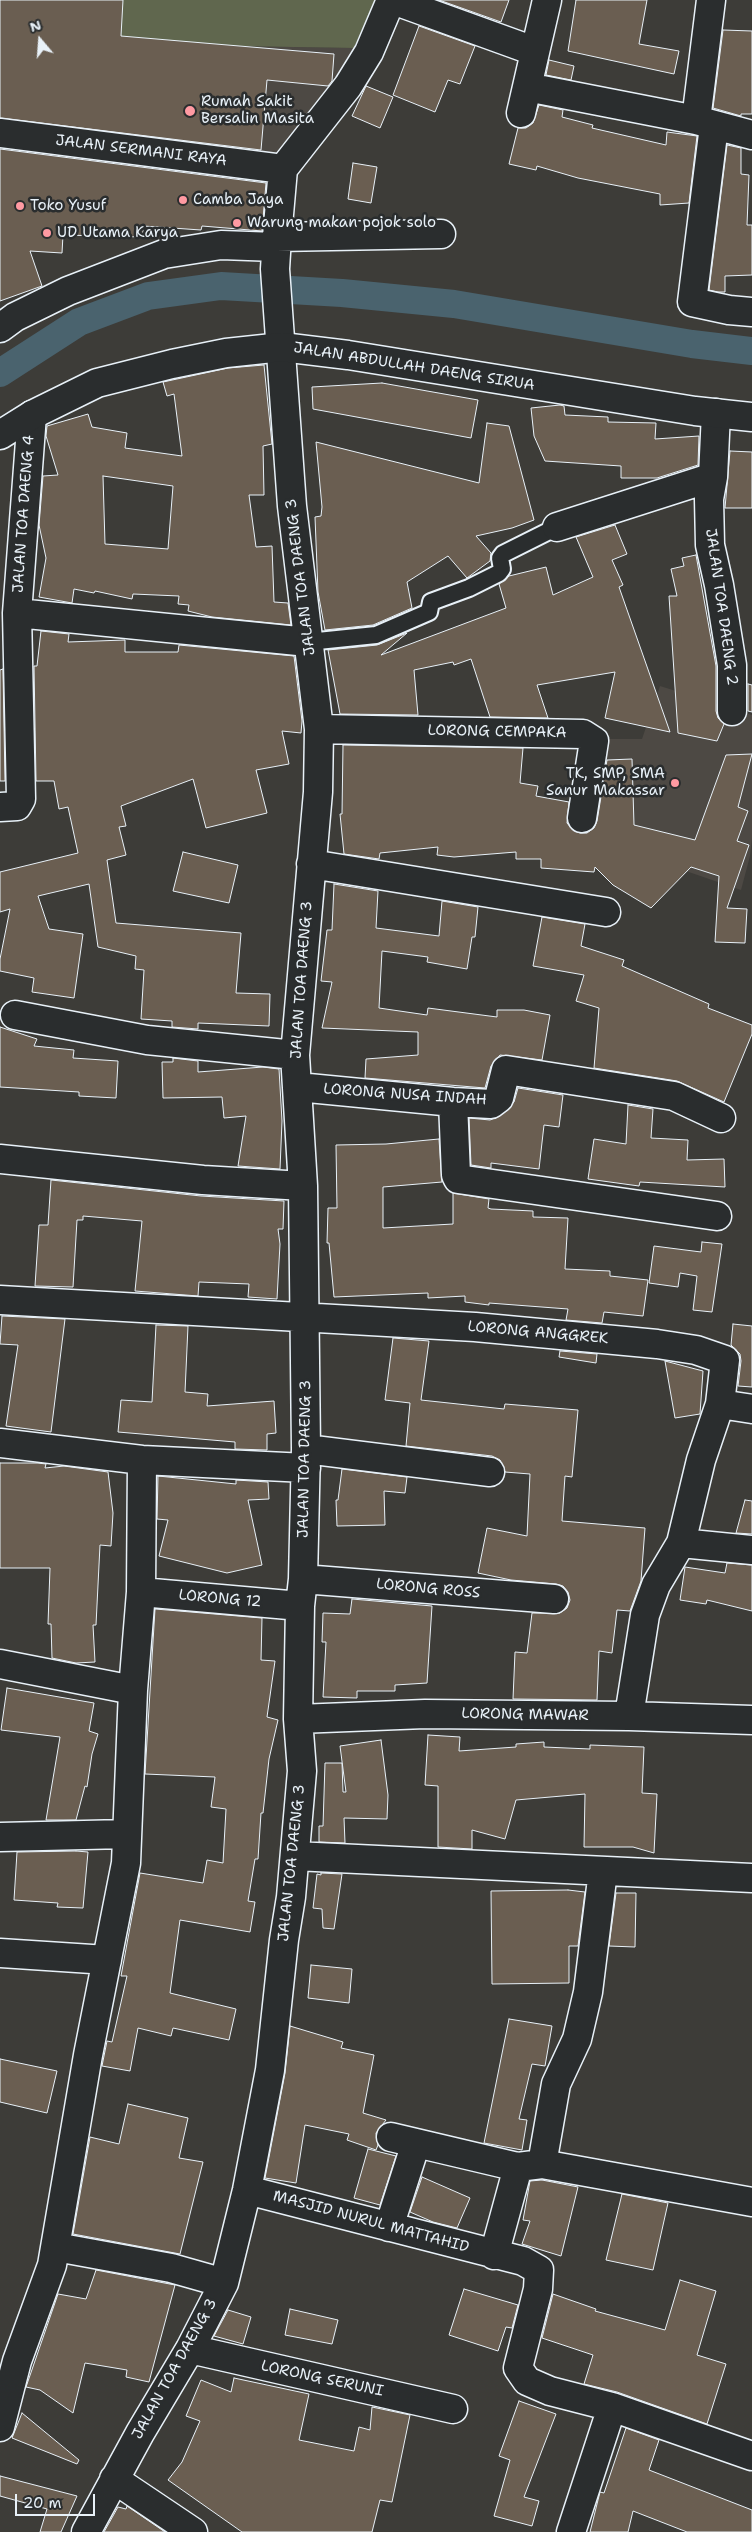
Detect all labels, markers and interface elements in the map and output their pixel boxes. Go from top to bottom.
north arrow [15,15,65,65]
text: N [27,15,43,36]
place label: Rumah Sakit Bersalin Masita [201,93,314,128]
marker: Rumah Sakit Bersalin Masita [183,104,197,118]
street label: JALAN SERMANI RAYA [54,132,228,170]
place label: Camba Jaya [193,191,283,209]
marker: Camba Jaya [177,194,189,206]
place label: Toko Yusuf [30,197,106,215]
marker: Toko Yusuf [14,200,26,212]
place label: Warung makan pojok solo [247,214,436,232]
marker: Warung makan pojok solo [231,217,243,229]
place label: UD Utama Karya [57,224,178,242]
marker: UD Utama Karya [41,227,53,239]
street label: JALAN ABDULLAH DAENG SIRUA [292,339,536,395]
street label: JALAN TOA DAENG 4 [10,434,38,594]
street label: JALAN TOA DAENG 3 [282,497,320,657]
street label: JALAN TOA DAENG 2 [701,527,741,687]
street label: LORONG CEMPAKA [427,722,567,742]
place label: TK, SMP, SMA Sanur Makassar [546,765,665,800]
marker: TK, SMP, SMA Sanur Makassar [669,777,681,789]
street label: JALAN TOA DAENG 3 [288,900,316,1060]
street label: LORONG NUSA INDAH [323,1080,487,1110]
street label: LORONG ANGGREK [467,1318,609,1348]
street label: JALAN TOA DAENG 3 [295,1380,315,1538]
street label: LORONG ROSS [375,1575,481,1603]
street label: LORONG 12 [178,1586,262,1612]
street label: LORONG MAWAR [461,1705,589,1725]
street label: JALAN TOA DAENG 3 [275,1783,309,1943]
street label: MASJID NURUL MATTAHID [271,2187,471,2257]
street label: JALAN TOA DAENG 3 [129,2295,221,2443]
street label: LORONG SERUNI [259,2357,385,2401]
scale bar [18,2484,98,2516]
text: 20 m [23,2493,62,2513]

